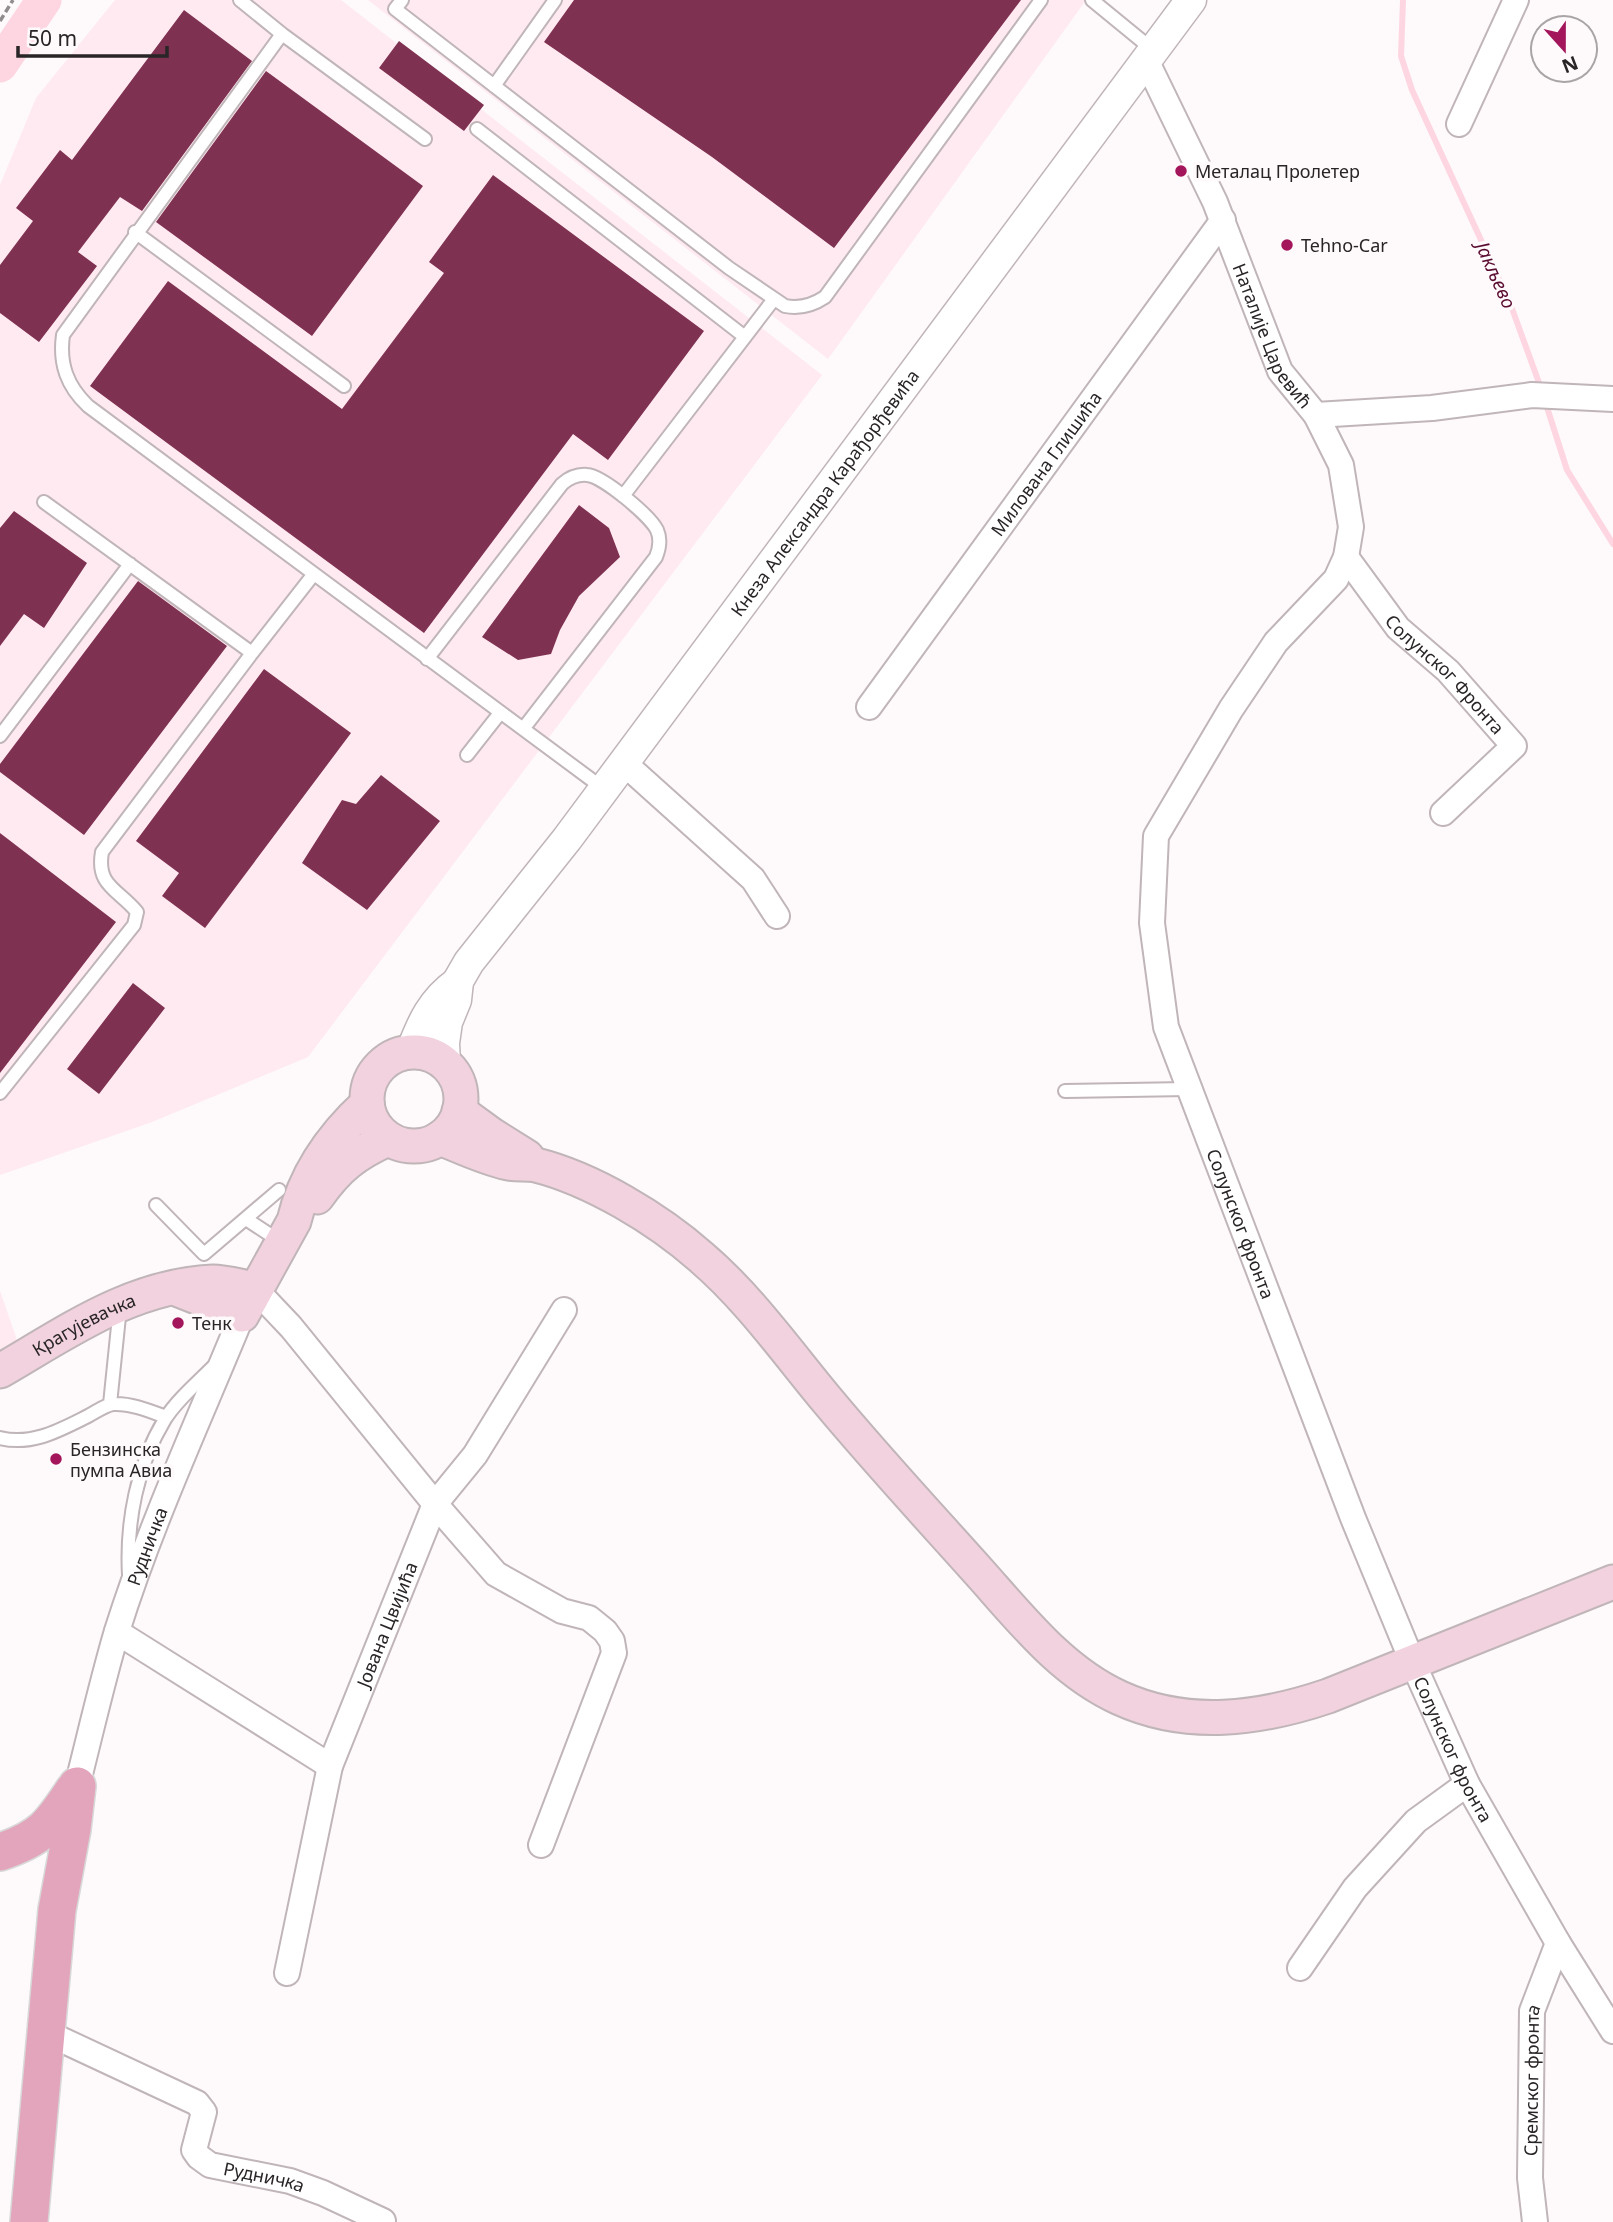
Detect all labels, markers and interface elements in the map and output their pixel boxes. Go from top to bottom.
scale bar [18,14,166,58]
north arrow [1529,14,1599,84]
text: 50 m [28,24,77,52]
text: N [1558,50,1582,80]
place label: Металац Пролетер [1195,159,1360,183]
marker: Металац Пролетер [1173,163,1189,179]
place label: Tehno-Car [1301,233,1388,257]
water label: Јакљево [1469,235,1522,313]
marker: Tehno-Car [1279,237,1295,253]
street label: Наталије Царевић [1228,260,1318,413]
street label: Кнеза Александра Карађорђевића [725,364,924,621]
street label: Милована Глишића [985,386,1107,541]
street label: Солунског Фронта [1380,610,1510,739]
street label: Солунског фронта [1201,1145,1280,1302]
street label: Крагујевачка [28,1288,139,1361]
place label: Тенк [192,1311,232,1335]
marker: Тенк [170,1315,186,1331]
place label: Бензинска пумпа Авиа [70,1437,172,1482]
marker: Бензинска пумпа Авиа [48,1451,64,1467]
street label: Рудничка [121,1503,173,1589]
street label: Јована Цвијића [350,1558,423,1693]
street label: Солунског фронта [1408,1673,1498,1826]
street label: Сремског фронта [1518,2000,1546,2156]
street label: Рудничка [222,2156,308,2197]

